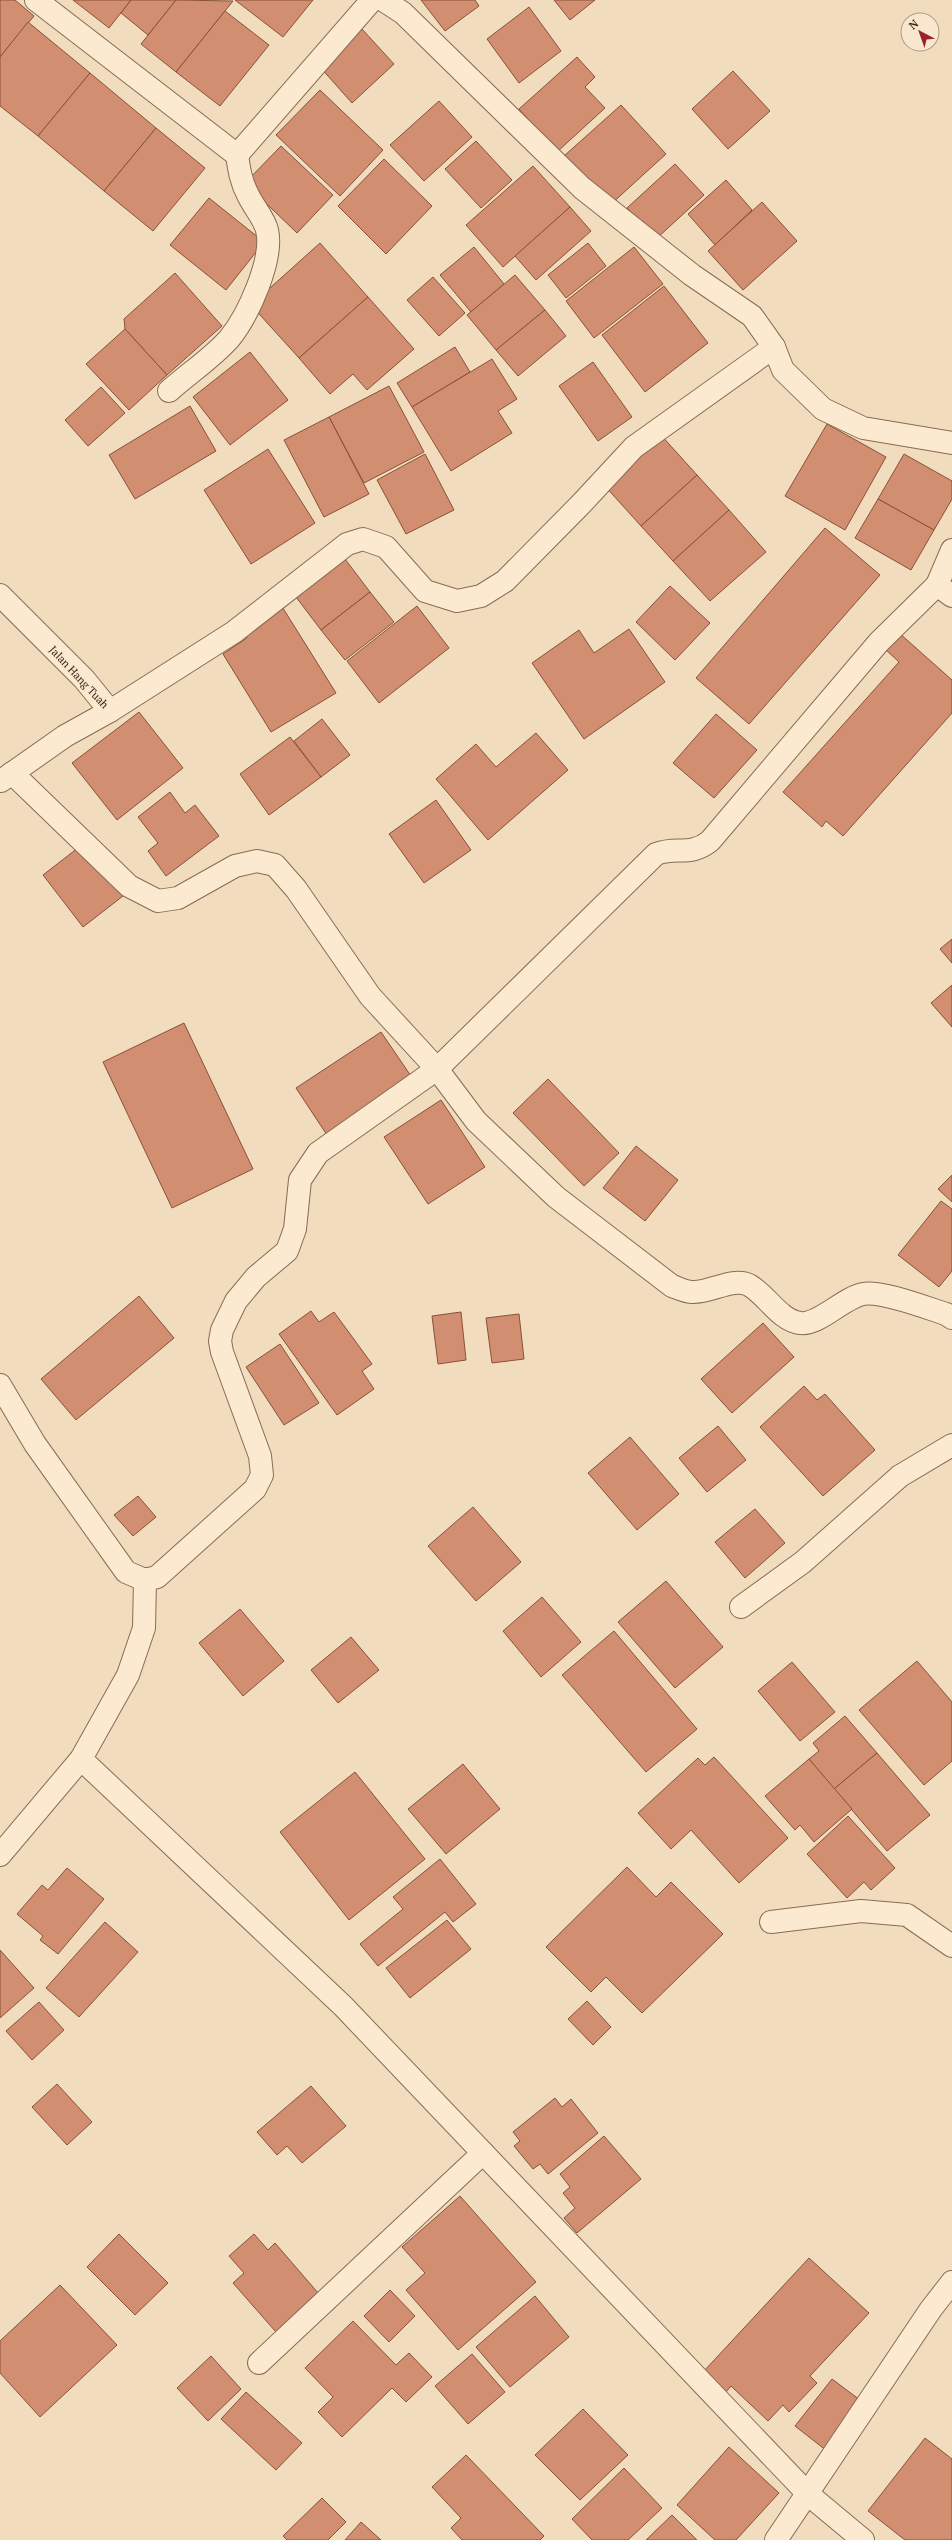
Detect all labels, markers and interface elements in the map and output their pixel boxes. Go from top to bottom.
north arrow [900,12,940,52]
text: N [906,16,922,32]
street label: Jalan Hang Tuah [46,643,112,712]

